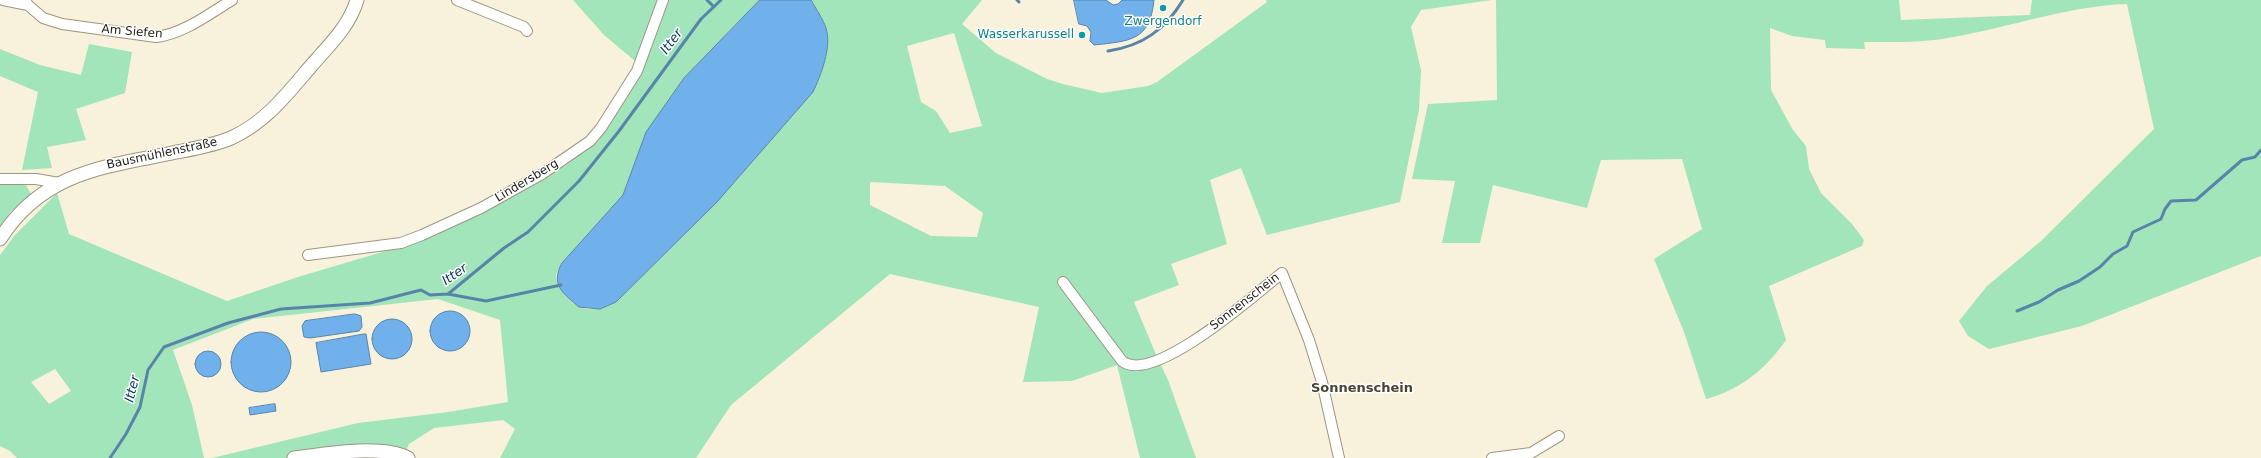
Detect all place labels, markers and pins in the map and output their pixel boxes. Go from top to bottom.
marker: Zwergendorf [1158,3,1168,13]
place label: Zwergendorf [1125,15,1201,29]
place label: Wasserkarussell [978,28,1074,42]
marker: Wasserkarussell [1077,30,1087,40]

